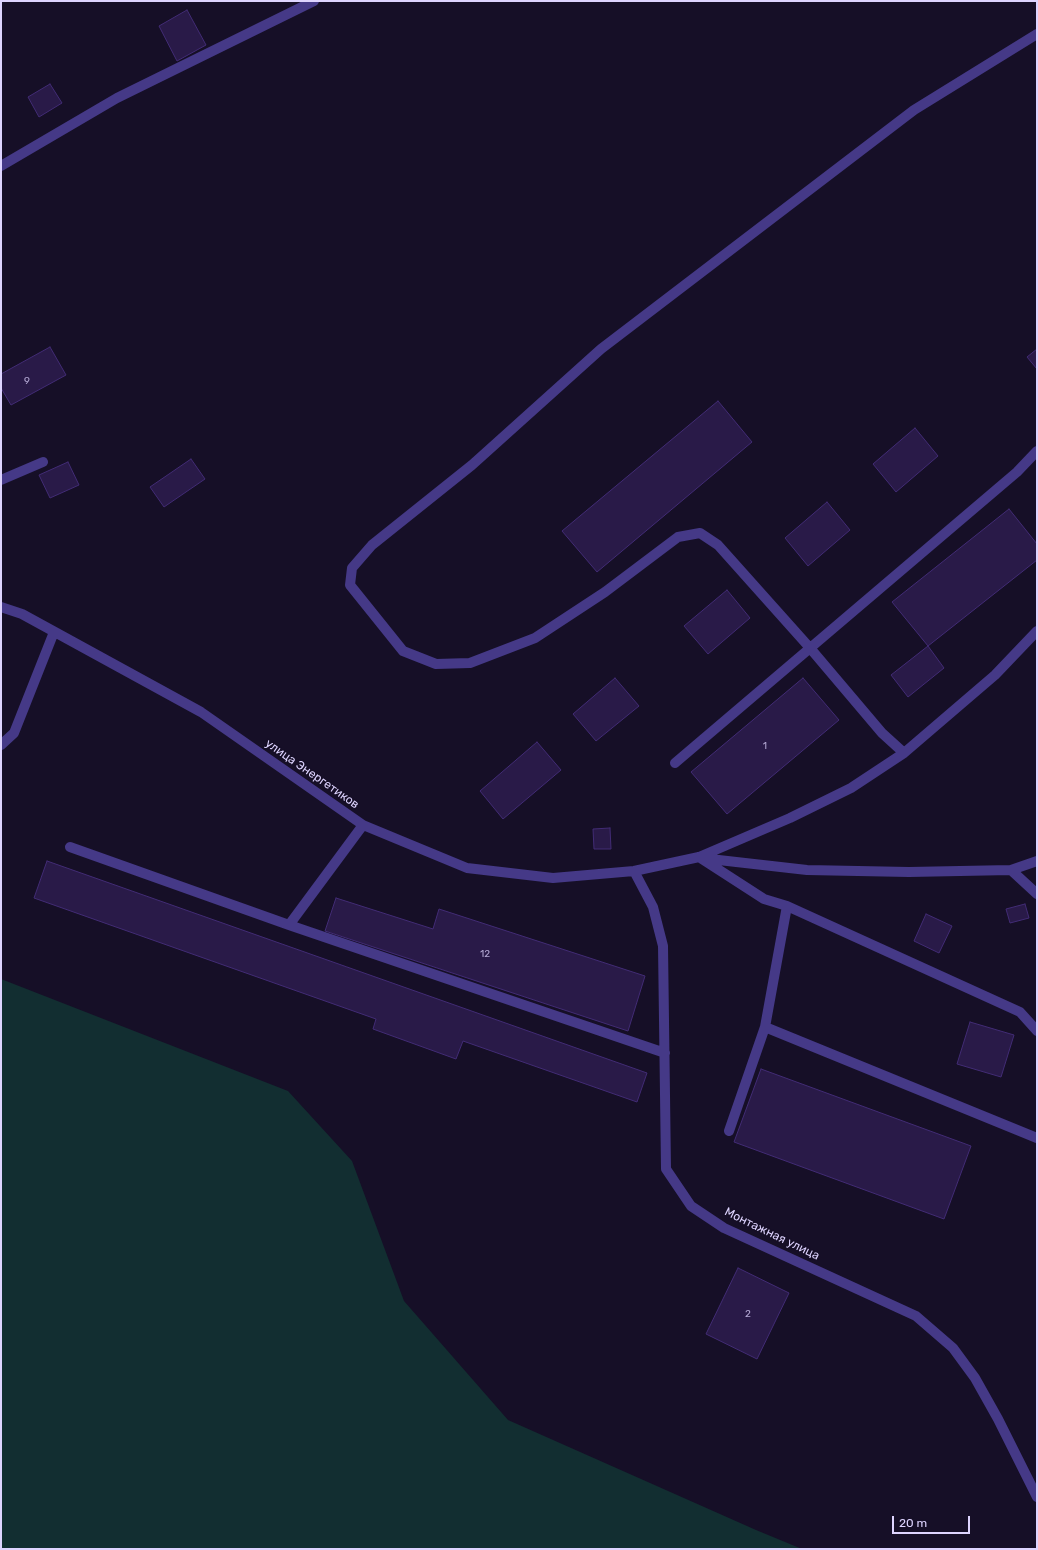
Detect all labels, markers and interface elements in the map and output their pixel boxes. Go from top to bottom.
house number: 9 [24,375,30,387]
street label: улица Энергетиков [262,736,362,812]
house number: 1 [763,740,767,752]
house number: 12 [480,948,490,960]
street label: Монтажная улица [722,1205,822,1263]
house number: 2 [745,1308,751,1320]
scale bar [894,1508,972,1534]
text: 20 m [899,1516,927,1530]

